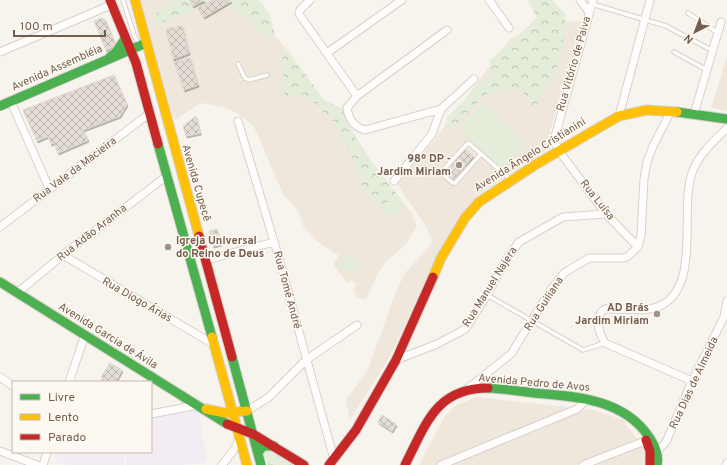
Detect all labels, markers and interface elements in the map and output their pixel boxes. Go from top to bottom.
scale bar [14,12,105,38]
north arrow [675,12,715,52]
street label: Rua Vitório de Paiva [554,15,594,113]
text: 100 m [20,19,53,35]
text: N [681,31,697,47]
street label: Avenida Assembléia [9,42,105,94]
street label: Avenida Ângelo Cristianini [471,114,588,195]
street label: Rua Vale da Macieira [31,134,120,206]
street label: Avenida Cupecê [178,143,214,223]
place label: 98º DP - Jardim Miriam [377,152,451,179]
marker: 98º DP - Jardim Miriam [454,160,464,170]
street label: Rua Luísa [577,177,618,223]
street label: Rua Adão Aranha [54,201,130,265]
place label: Igreja Universal do Reino de Deus [176,234,264,261]
marker: Igreja Universal do Reino de Deus [163,242,173,252]
street label: Rua Manuel Najera [460,244,520,330]
street label: Rua Tomé André [270,249,304,331]
street label: Rua Diogo Árias [100,274,175,326]
street label: Rua Guiliana [521,274,567,334]
street label: Avenida Garcia de Ávila [56,299,161,372]
place label: AD Brás Jardim Miriam [575,301,649,328]
marker: AD Brás Jardim Miriam [652,309,662,319]
street label: Rua Dias de Almeida [666,334,722,431]
street label: Avenida Pedro de Avos [478,371,590,395]
legend [12,381,152,453]
text: Livre [48,390,75,406]
text: Lento [48,410,79,426]
text: Parado [48,430,86,446]

